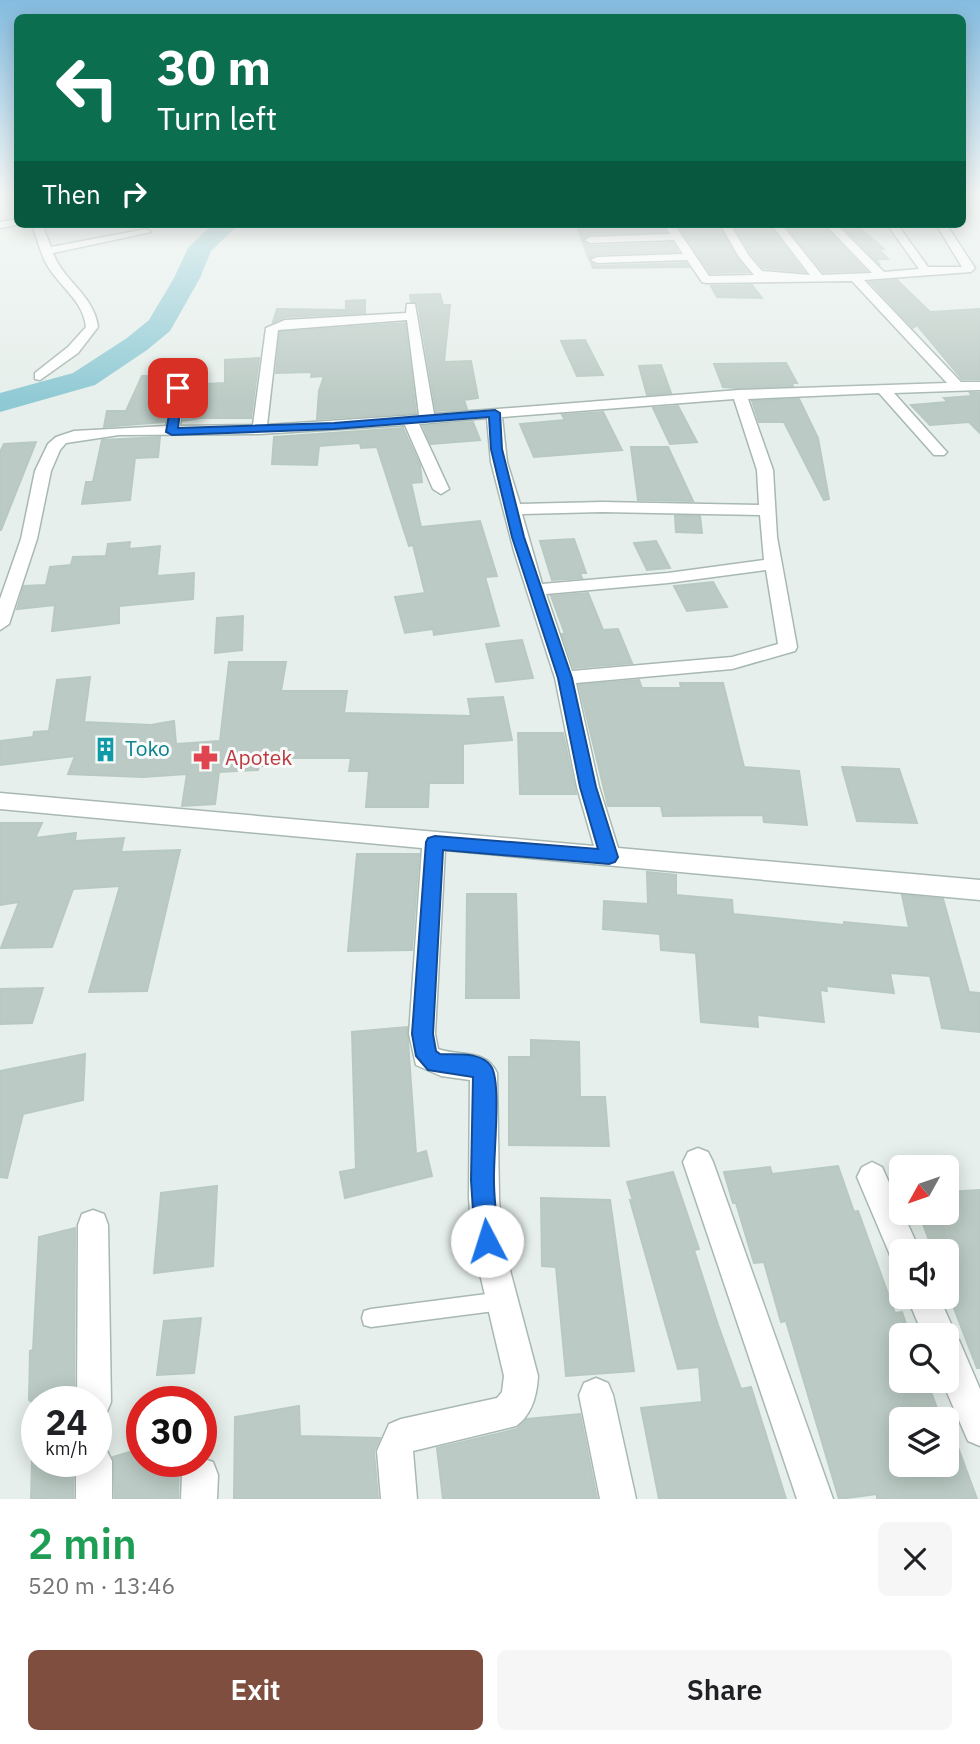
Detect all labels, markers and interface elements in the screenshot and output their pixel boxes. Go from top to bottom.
text: 30 m [157,35,271,98]
icon: left [42,42,133,133]
text: Turn left [157,97,277,139]
icon: right [115,175,153,213]
text: Then [42,177,101,211]
pin [148,358,208,418]
icon: arrive [159,369,197,407]
place label: Toko [125,734,170,762]
building icon: Toko [91,735,119,763]
place label: Apotek [225,743,292,771]
pharmacy icon: Apotek [191,744,219,772]
north arrow [889,1155,959,1225]
map controls [889,1155,959,1477]
position arrow [450,1204,524,1278]
button: sound [889,1239,959,1309]
button: search [889,1323,959,1393]
speed limit sign: 30 [126,1386,217,1477]
text: 24 [45,1399,88,1445]
button: layers [889,1407,959,1477]
text: km/h [45,1437,88,1460]
text: 2 min [28,1516,137,1571]
button: close [878,1522,952,1596]
text: 520 m · 13:46 [28,1570,175,1600]
button: Exit [28,1650,483,1730]
button: Share [497,1650,952,1730]

